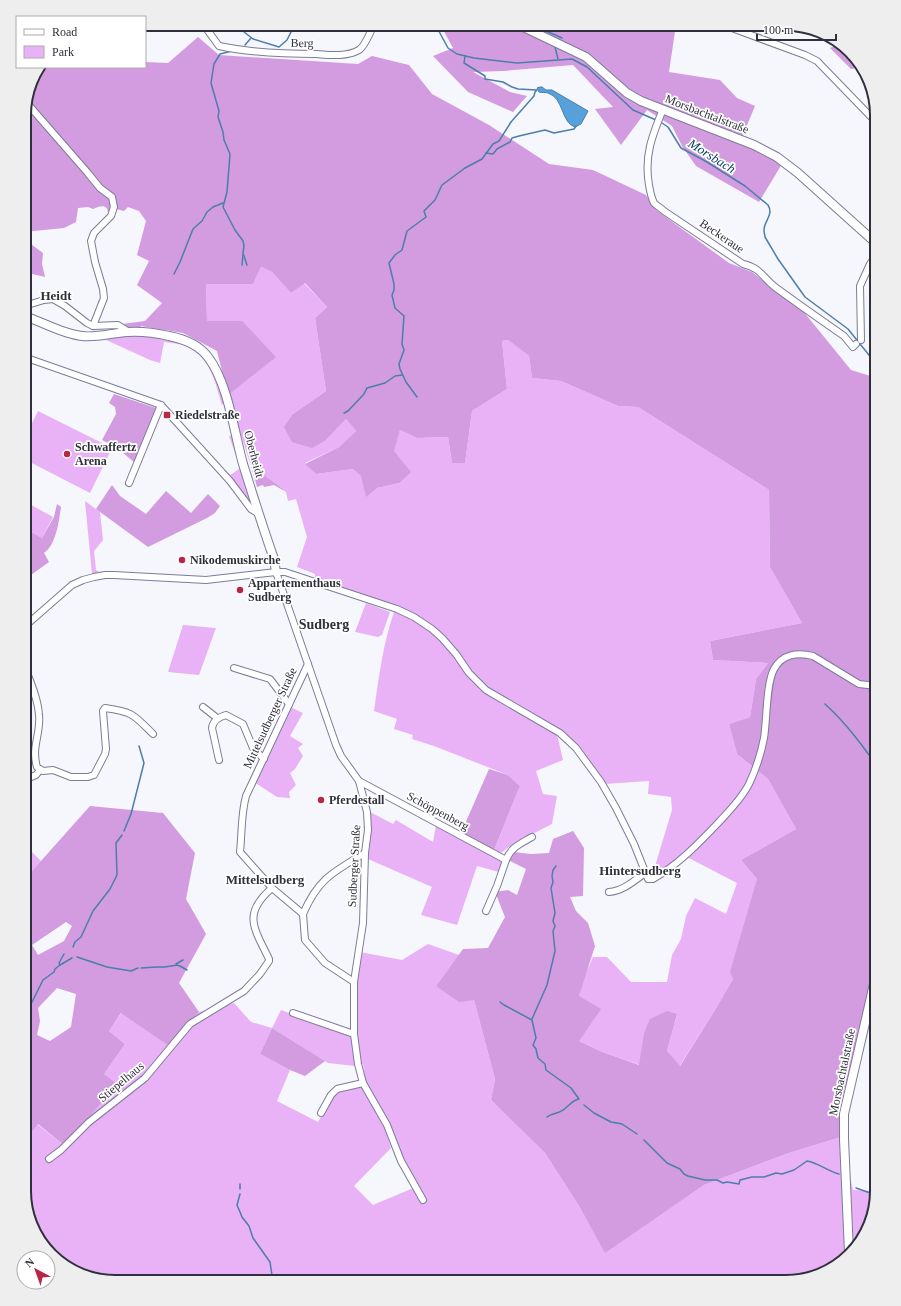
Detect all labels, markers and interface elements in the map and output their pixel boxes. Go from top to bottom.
legend [16,16,146,68]
scale bar [757,16,836,42]
text: 100 m [763,23,794,37]
text: Road [52,25,77,39]
street label: Berg [290,36,314,50]
text: Park [52,45,74,59]
street label: Morsbachtalstraße [663,92,751,136]
water label: Morsbach [685,135,738,176]
street label: Beckeraue [697,216,747,256]
district label: Heidt [40,288,72,303]
place label: Riedelstraße [175,408,240,422]
marker: Riedelstraße [162,410,172,420]
street label: Oberheidt [241,429,267,480]
place label: Schwaffertz Arena [75,440,137,468]
marker: Schwaffertz Arena [62,449,72,459]
place label: Nikodemuskirche [190,553,281,567]
marker: Nikodemuskirche [177,555,187,565]
place label: Appartementhaus Sudberg [248,576,341,604]
marker: Appartementhaus Sudberg [235,585,245,595]
district label: Sudberg [299,617,349,632]
street label: Mittelsudberger Straße [240,665,300,771]
street label: Schöppenberg [405,789,471,833]
place label: Pferdestall [329,793,385,807]
marker: Pferdestall [316,795,326,805]
street label: Sudberger Straße [345,824,363,908]
district label: Hintersudberg [599,863,681,878]
district label: Mittelsudberg [226,872,305,887]
street label: Morsbachtalstraße [826,1027,858,1117]
street label: Stiepelhaus [95,1059,147,1105]
north arrow [16,1250,56,1290]
text: N [23,1255,36,1270]

